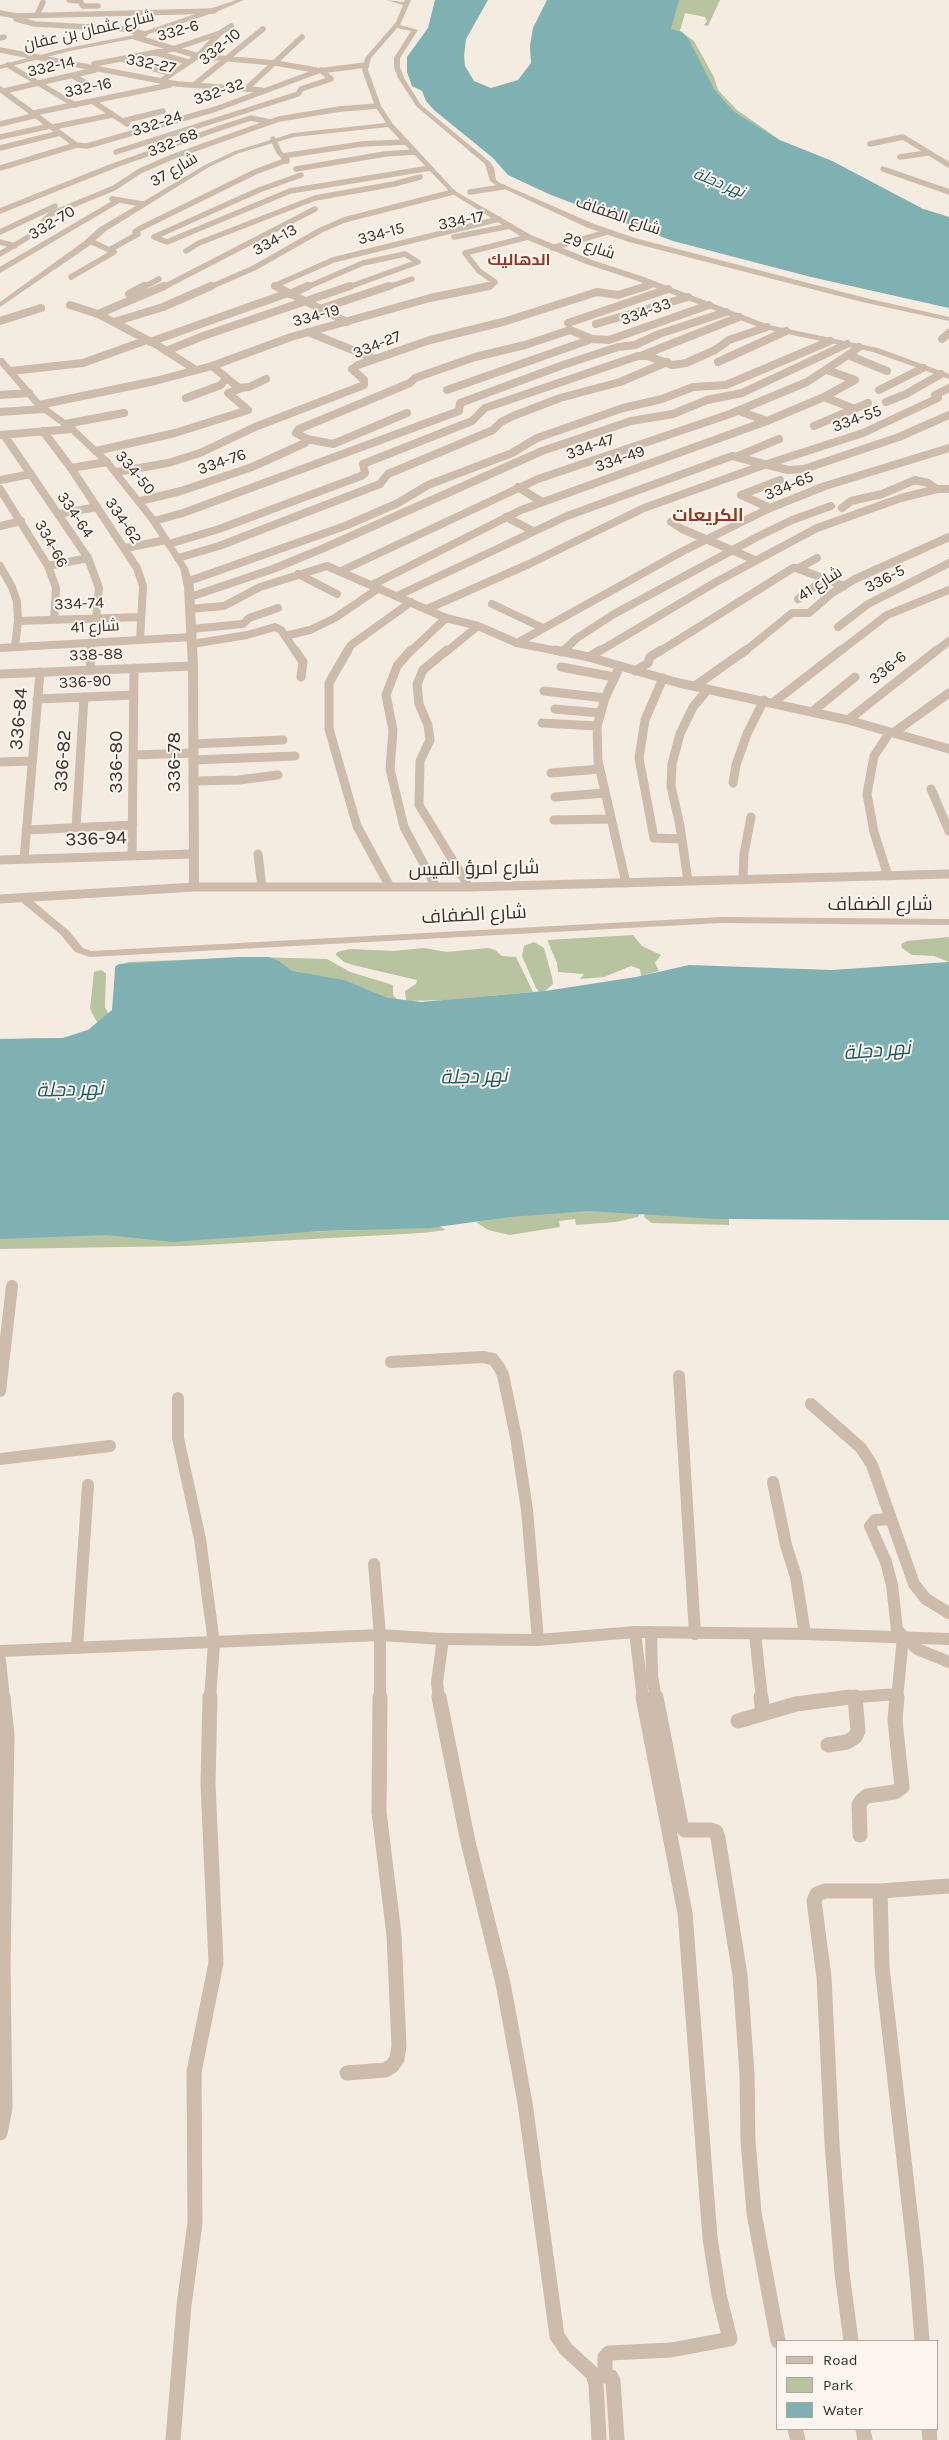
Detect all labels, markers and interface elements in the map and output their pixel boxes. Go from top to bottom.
street label: شارع عثمان بن عفان [22,7,156,55]
street label: 332-6 [155,16,201,46]
street label: 332-10 [195,24,245,70]
street label: 332-27 [124,50,178,78]
street label: 332-14 [25,52,77,82]
street label: 332-16 [62,74,114,102]
street label: 332-32 [191,74,247,110]
street label: 332-24 [129,107,185,141]
street label: 332-68 [145,124,201,162]
street label: شارع 37 [147,149,201,191]
water label: نهر دجلة [690,164,748,202]
street label: شارع الضفاف [573,192,663,240]
street label: 332-70 [25,202,79,244]
street label: 334-17 [436,207,486,235]
street label: 334-15 [355,219,407,249]
street label: 334-13 [249,220,301,260]
street label: شارع 29 [561,228,617,264]
district label: الدهاليك [487,250,551,270]
street label: 334-33 [618,294,674,330]
street label: 334-19 [290,301,342,331]
street label: 334-27 [350,327,404,363]
street label: 334-55 [830,401,884,437]
street label: 334-47 [563,430,617,464]
street label: 334-49 [592,442,648,476]
street label: 334-76 [195,445,249,479]
street label: 334-50 [111,447,159,499]
street label: 334-65 [762,467,816,505]
street label: 334-64 [53,488,97,542]
street label: 334-62 [101,494,145,548]
district label: الكريعات [672,505,744,527]
street label: 334-66 [30,517,72,571]
street label: 336-5 [862,561,908,597]
street label: شارع 41 [794,563,846,605]
street label: 334-74 [54,594,104,614]
street label: شارع 41 [70,616,120,638]
street label: 338-88 [69,644,123,666]
street label: 336-6 [865,647,911,689]
street label: 336-90 [58,671,112,693]
street label: 336-84 [5,687,33,751]
street label: 336-82 [49,729,77,793]
street label: 336-80 [106,731,128,793]
street label: 336-78 [164,732,186,792]
street label: 336-94 [65,827,127,851]
street label: شارع امرؤ القيس [408,856,540,882]
street label: شارع الضفاف [827,894,933,916]
street label: شارع الضفاف [421,901,527,929]
water label: نهر دجلة [842,1036,912,1066]
water label: نهر دجلة [440,1064,508,1090]
water label: نهر دجلة [36,1077,104,1103]
legend [776,2340,939,2430]
text: Road [823,2351,858,2369]
text: Park [823,2376,853,2394]
text: Water [823,2401,863,2419]

